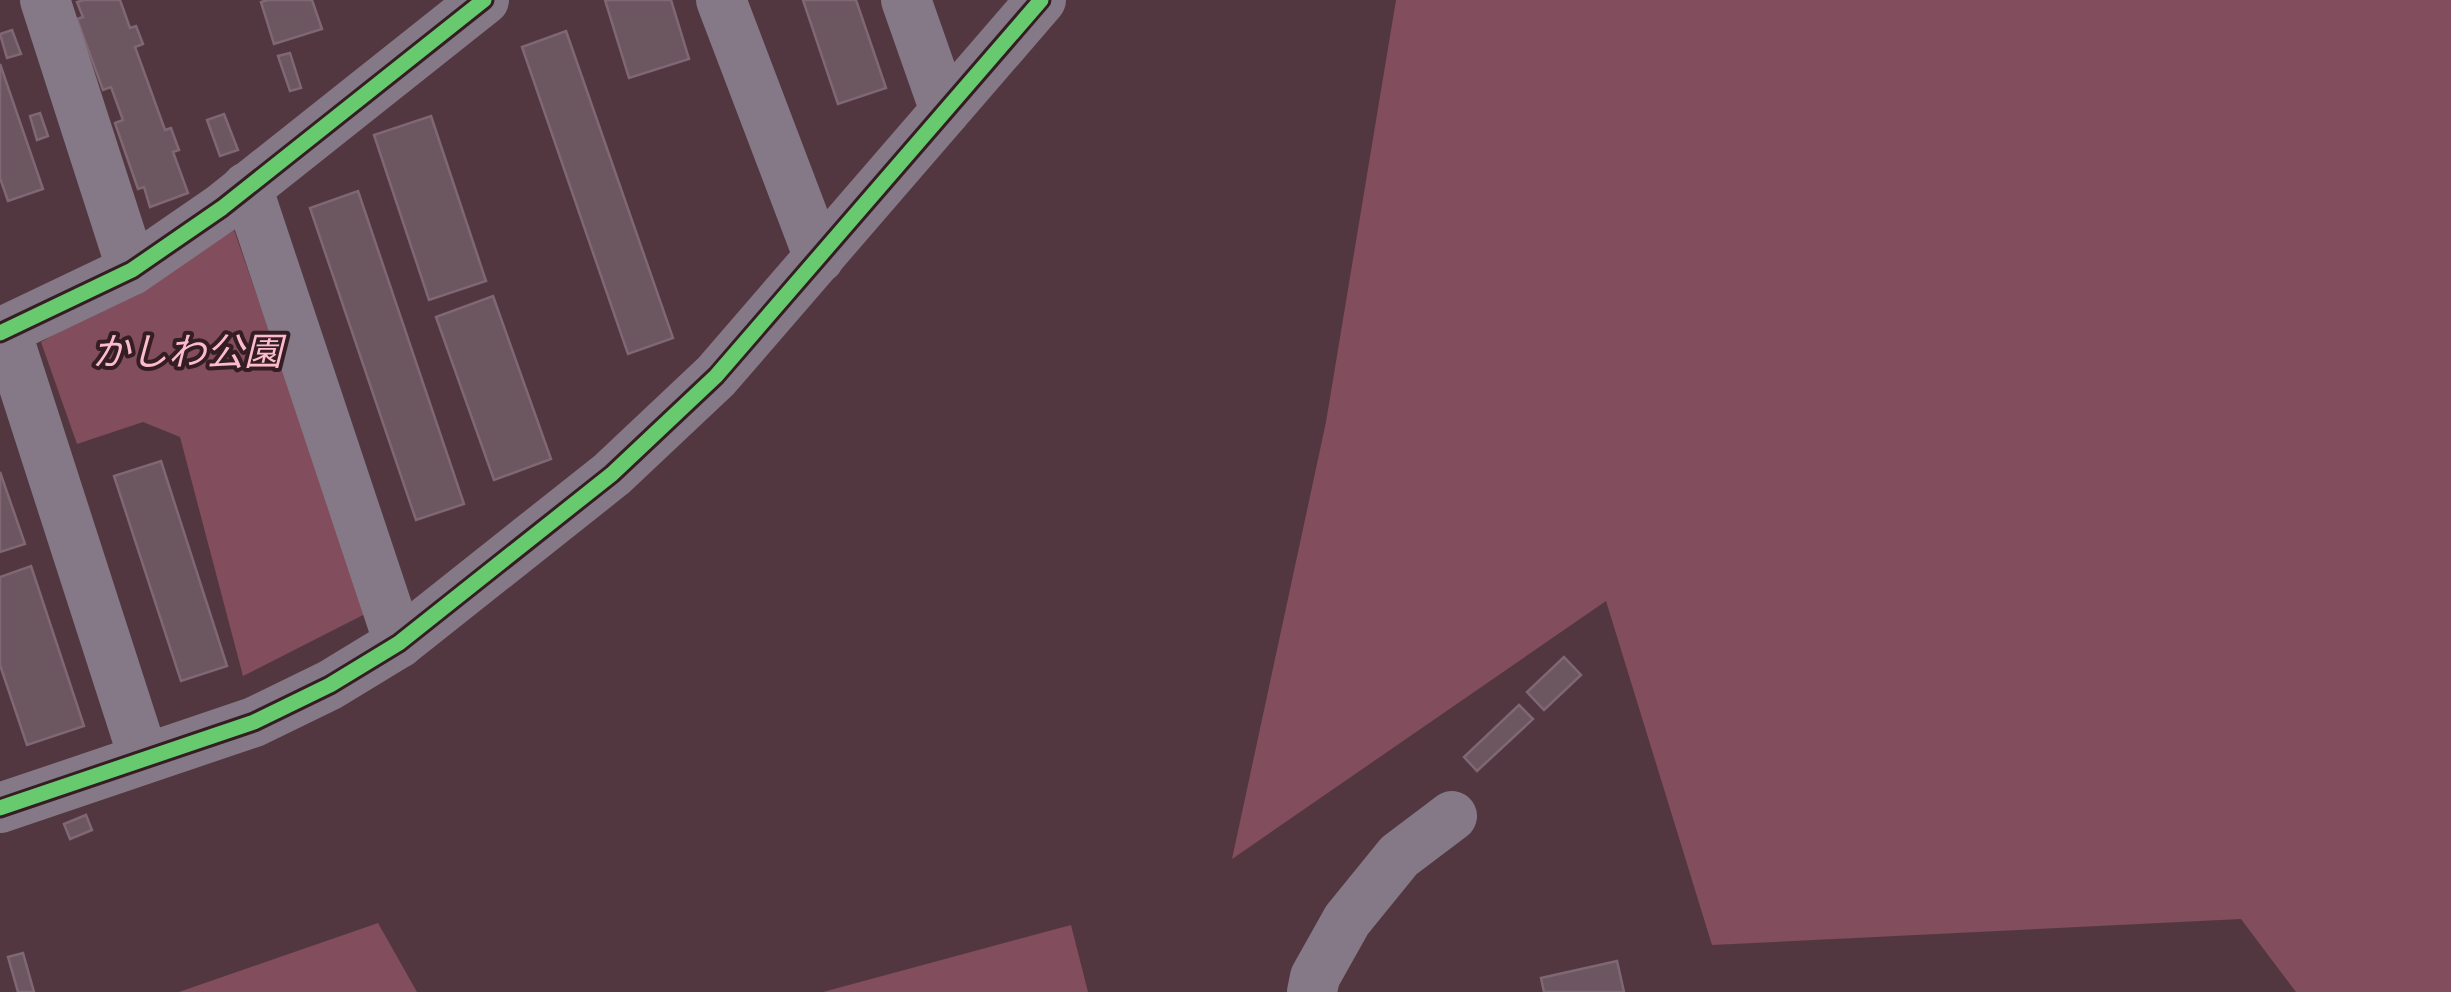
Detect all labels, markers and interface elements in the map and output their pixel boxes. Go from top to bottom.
park label: かしわ公園 [92,329,287,375]

